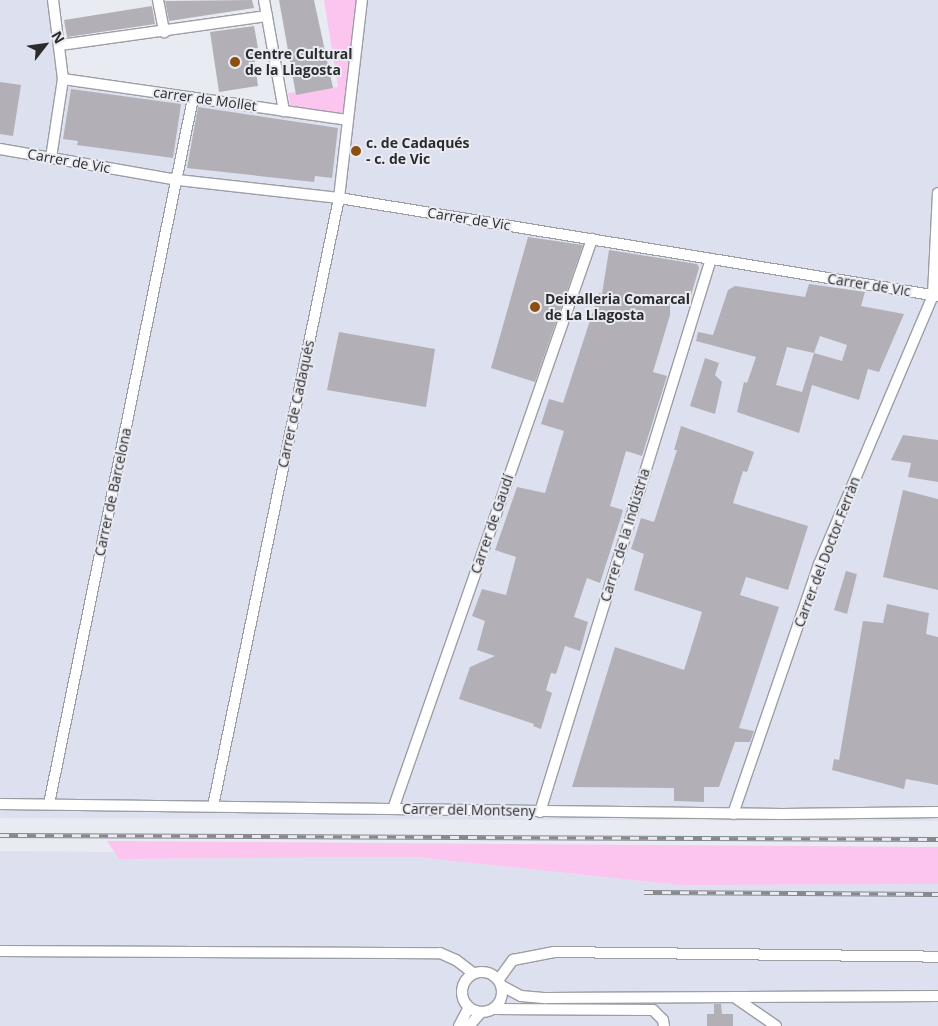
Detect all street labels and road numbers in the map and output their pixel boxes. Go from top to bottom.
street label: carrer de Mollet [152,83,258,115]
street label: Carrer de Vic [26,145,112,177]
street label: Carrer de Vic [426,204,512,234]
street label: Carrer de Vic [826,270,912,300]
street label: Carrer de Cadaqués [274,339,318,469]
street label: Carrer de Barcelona [91,426,135,558]
street label: Carrer de la Indústria [597,466,653,604]
street label: Carrer de Gaudí [467,472,517,576]
street label: Carrer del Doctor Ferràn [791,474,863,630]
street label: Carrer del Montseny [402,800,536,820]

